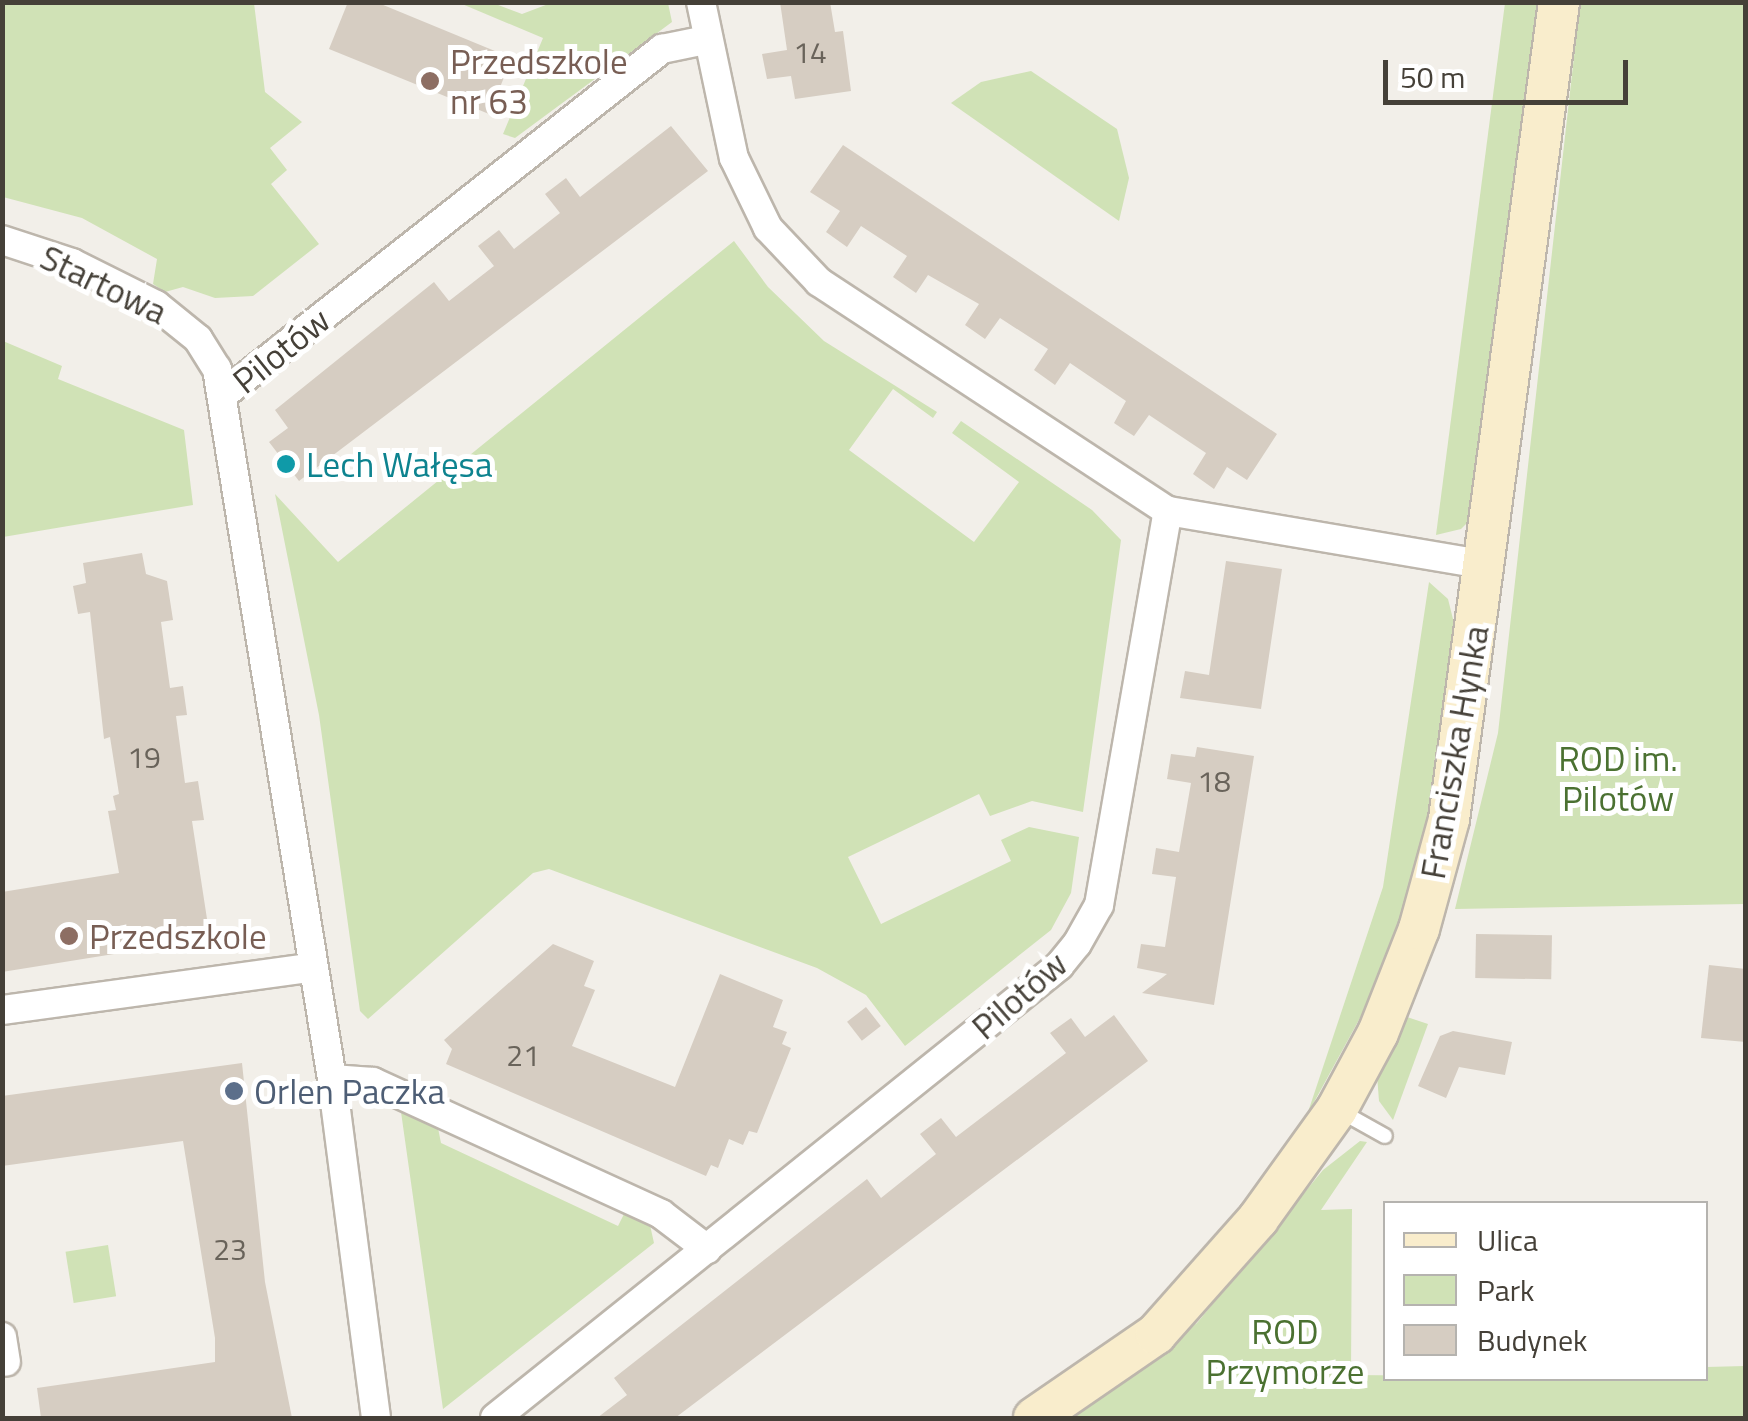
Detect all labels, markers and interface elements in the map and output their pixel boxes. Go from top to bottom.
house number: 14 [793,34,827,70]
place label: Przedszkole nr 63 [450,40,628,122]
scale bar [1388,40,1633,102]
text: 50 m [1400,54,1465,100]
marker: Przedszkole nr 63 [419,70,441,92]
street label: Startowa [34,235,174,333]
street label: Pilotów [224,298,338,402]
place label: Lech Wałęsa [306,443,492,485]
marker: Lech Wałęsa [275,453,297,475]
street label: Franciszka Hynka [1411,622,1497,882]
park label: ROD im. Pilotów [1558,737,1678,819]
house number: 19 [127,739,161,775]
house number: 18 [1197,763,1231,799]
place label: Przedszkole [89,915,267,957]
marker: Przedszkole [58,925,80,947]
street label: Pilotów [963,942,1075,1048]
house number: 21 [506,1037,540,1073]
place label: Orlen Paczka [254,1070,445,1112]
marker: Orlen Paczka [223,1080,245,1102]
legend [1383,1201,1708,1381]
text: Ulica [1477,1217,1538,1263]
house number: 23 [213,1231,247,1267]
text: Park [1477,1267,1534,1313]
park label: ROD Przymorze [1205,1310,1365,1392]
text: Budynek [1477,1317,1587,1363]

